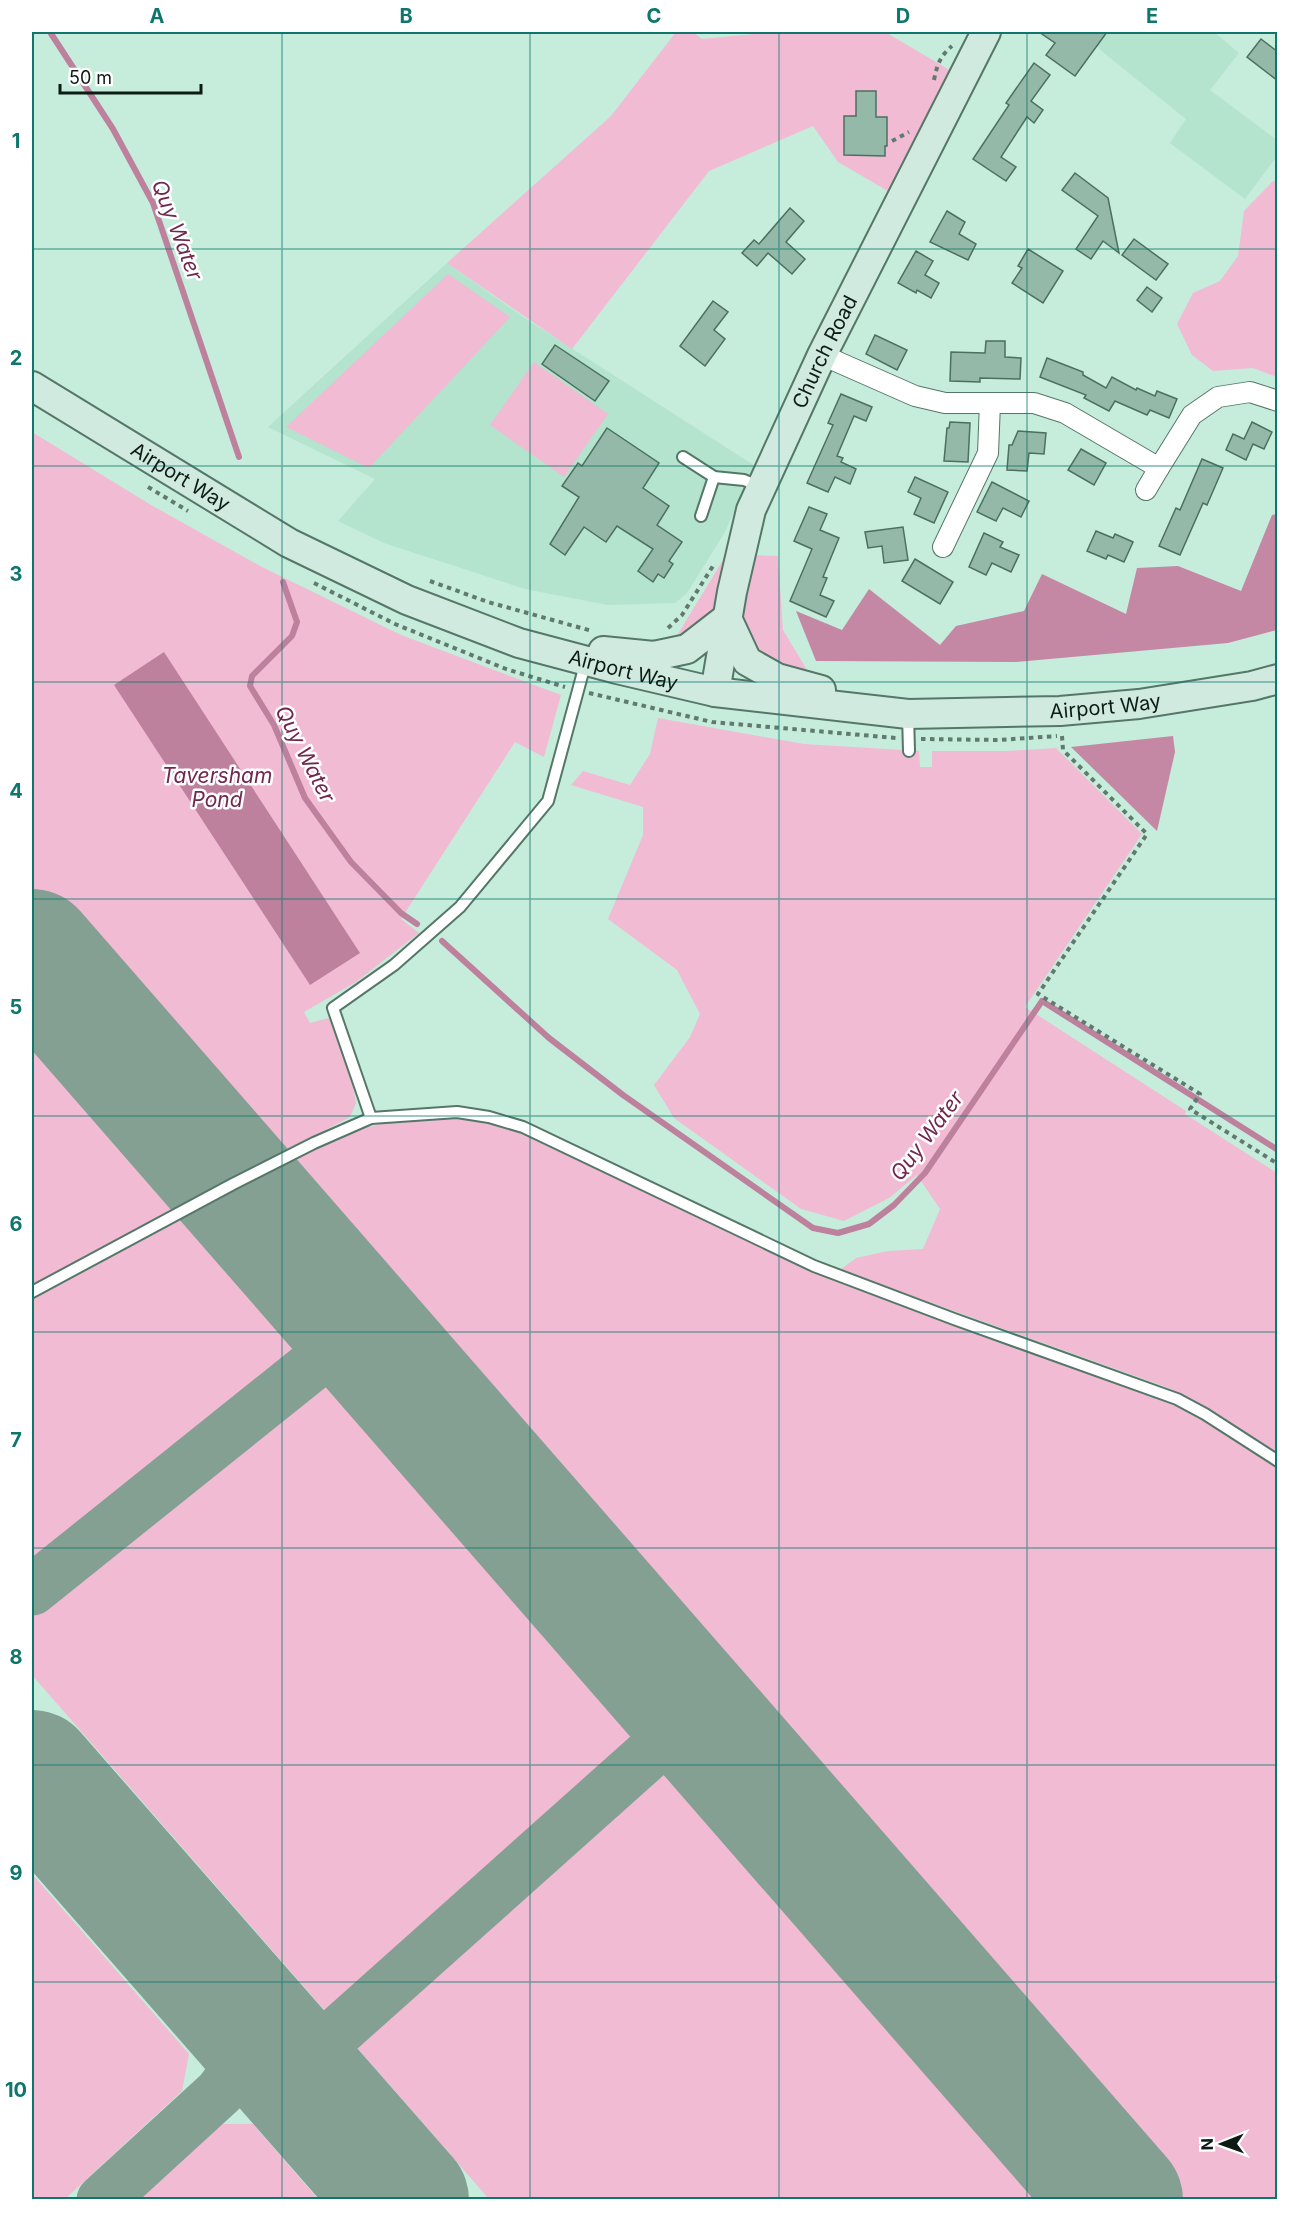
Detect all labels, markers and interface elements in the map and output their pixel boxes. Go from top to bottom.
text: A [150,4,165,28]
text: B [399,4,413,28]
text: C [647,4,661,28]
text: D [896,4,910,28]
text: E [1146,4,1158,28]
scale bar [60,57,201,95]
text: 50 m [69,67,112,88]
text: 1 [12,129,20,153]
water label: Quy Water [147,176,208,285]
street label: Church Road [787,291,862,412]
text: 2 [10,346,22,370]
street label: Airport Way [127,437,234,516]
text: 3 [10,562,22,586]
street label: Airport Way [566,645,680,695]
street label: Airport Way [1049,689,1163,723]
water label: Quy Water [270,701,341,807]
water label: Taversham Pond [162,763,272,812]
text: 4 [9,779,23,803]
text: 5 [10,995,22,1019]
water label: Quy Water [885,1085,969,1185]
text: 6 [10,1212,23,1236]
text: 7 [10,1428,22,1452]
text: 8 [9,1645,23,1669]
text: 9 [10,1861,23,1885]
text: 10 [5,2078,27,2102]
north arrow [1192,2114,1252,2174]
text: N [1197,2138,1217,2151]

